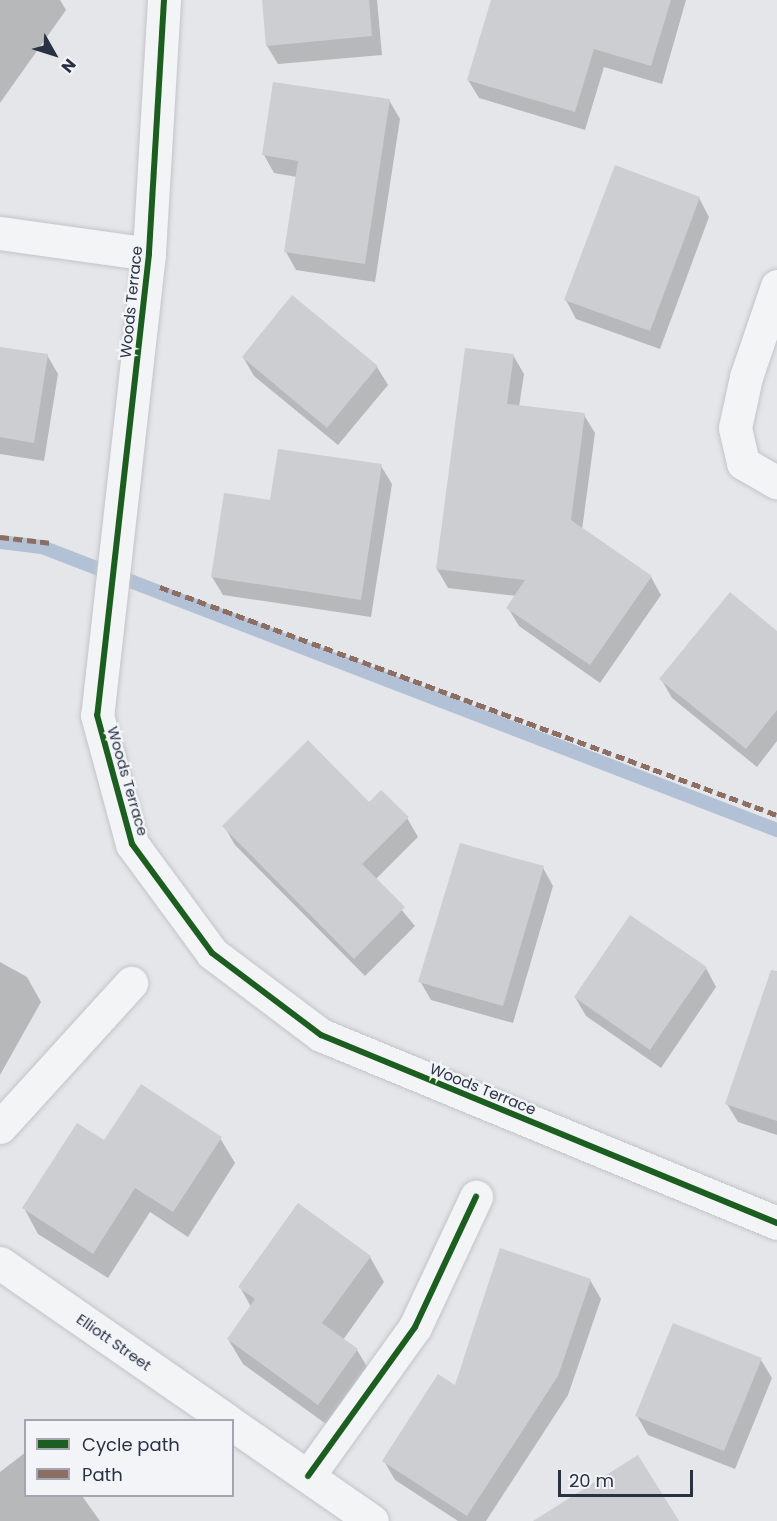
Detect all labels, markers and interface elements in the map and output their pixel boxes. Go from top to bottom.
north arrow [24,24,84,84]
text: N [56,54,81,78]
street label: Woods Terrace [116,245,146,359]
street label: Woods Terrace [104,724,152,838]
street label: Woods Terrace [427,1059,539,1119]
street label: Elliott Street [73,1310,155,1374]
legend [24,1419,234,1497]
text: Cycle path [82,1432,180,1457]
scale bar [561,1458,696,1496]
text: Path [82,1462,123,1487]
text: 20 m [569,1468,614,1493]

